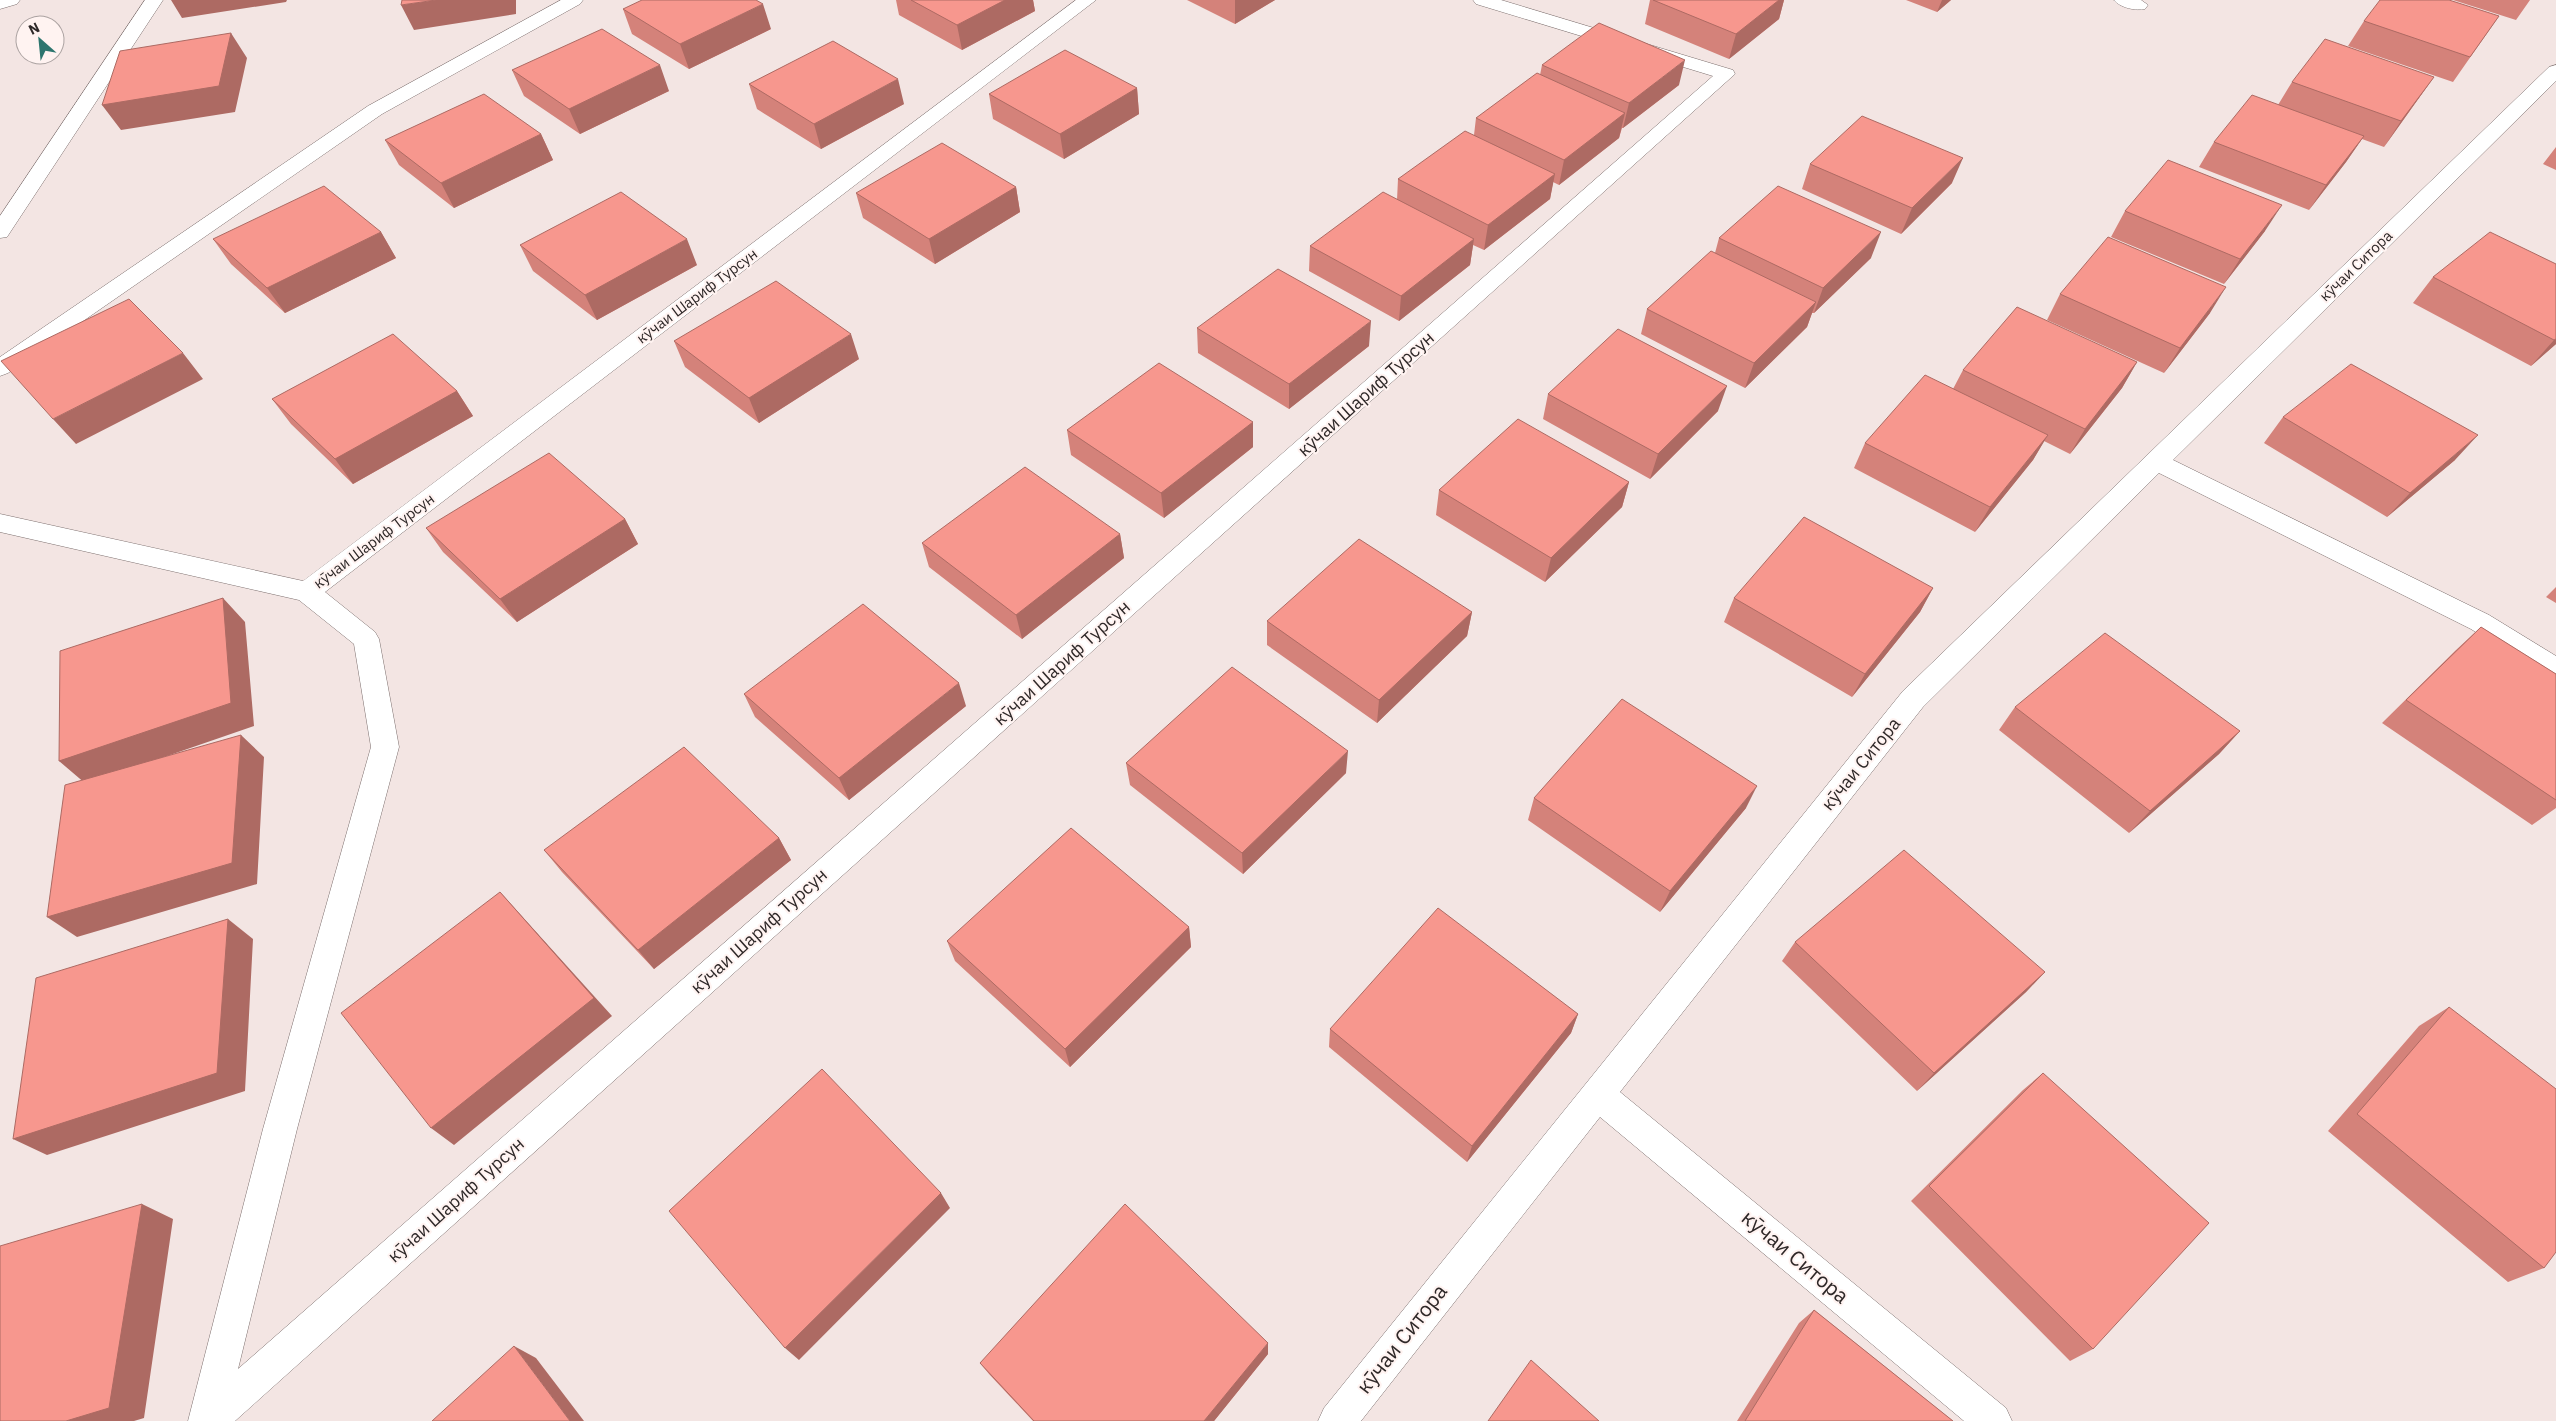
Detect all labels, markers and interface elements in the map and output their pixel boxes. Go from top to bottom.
north arrow [15,15,65,65]
text: N [25,18,43,39]
street label: кӯчаи Ситора [2315,226,2396,305]
street label: кӯчаи Шариф Турсун [632,244,761,347]
street label: кӯчаи Шариф Турсун [1293,326,1439,461]
street label: кӯчаи Шариф Турсун [309,489,438,592]
street label: кӯчаи Шариф Турсун [989,595,1135,730]
street label: кӯчаи Ситора [1816,712,1905,815]
street label: кӯчаи Шариф Турсун [686,863,832,998]
street label: кӯчаи Шариф Турсун [383,1132,529,1267]
street label: кӯчаи Ситора [1736,1203,1855,1309]
street label: кӯчаи Ситора [1350,1278,1453,1399]

